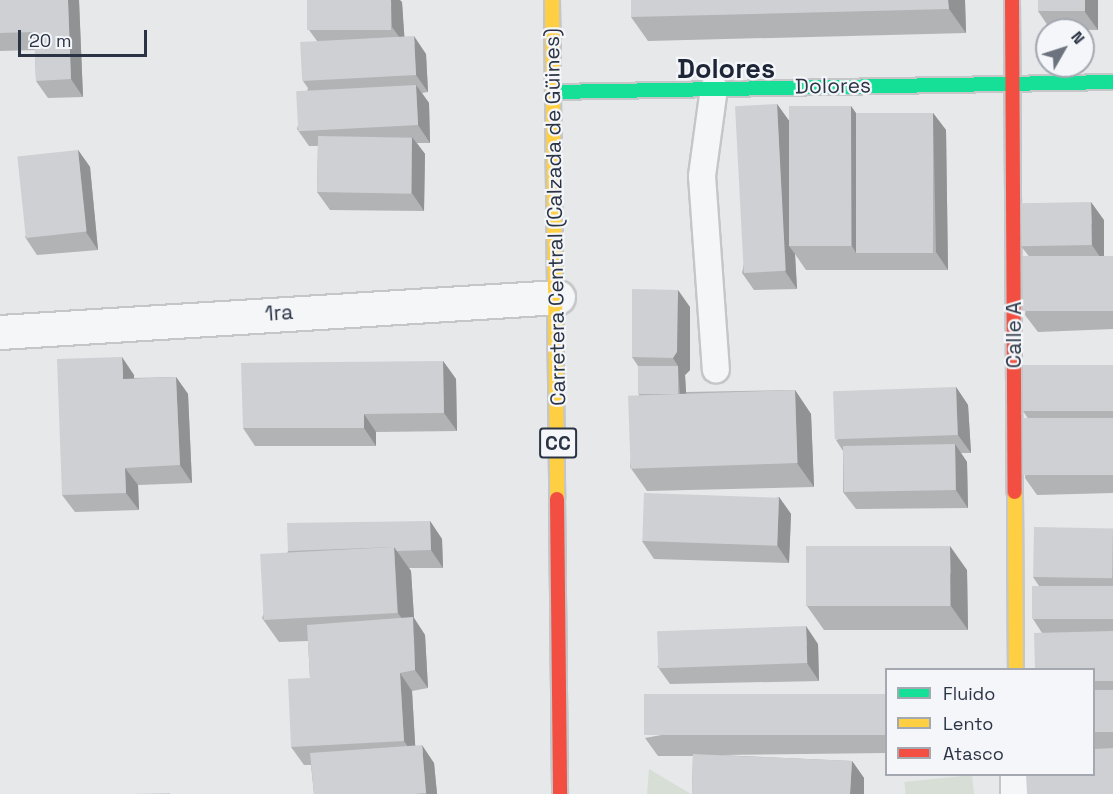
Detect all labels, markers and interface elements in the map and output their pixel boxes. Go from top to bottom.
scale bar [21,18,150,56]
north arrow [1035,18,1095,78]
text: N [1066,27,1089,48]
street label: Carretera Central (Calzada de Güines) [539,28,571,406]
text: 20 m [29,29,72,52]
district label: Dolores [677,53,775,85]
street label: Dolores [795,73,871,99]
street label: 1ra [264,299,294,327]
street label: Calle A [1001,302,1027,368]
road number: CC [538,426,578,460]
legend [885,668,1095,776]
text: Fluido [943,682,995,705]
text: Lento [943,712,993,735]
text: Atasco [943,742,1004,765]

